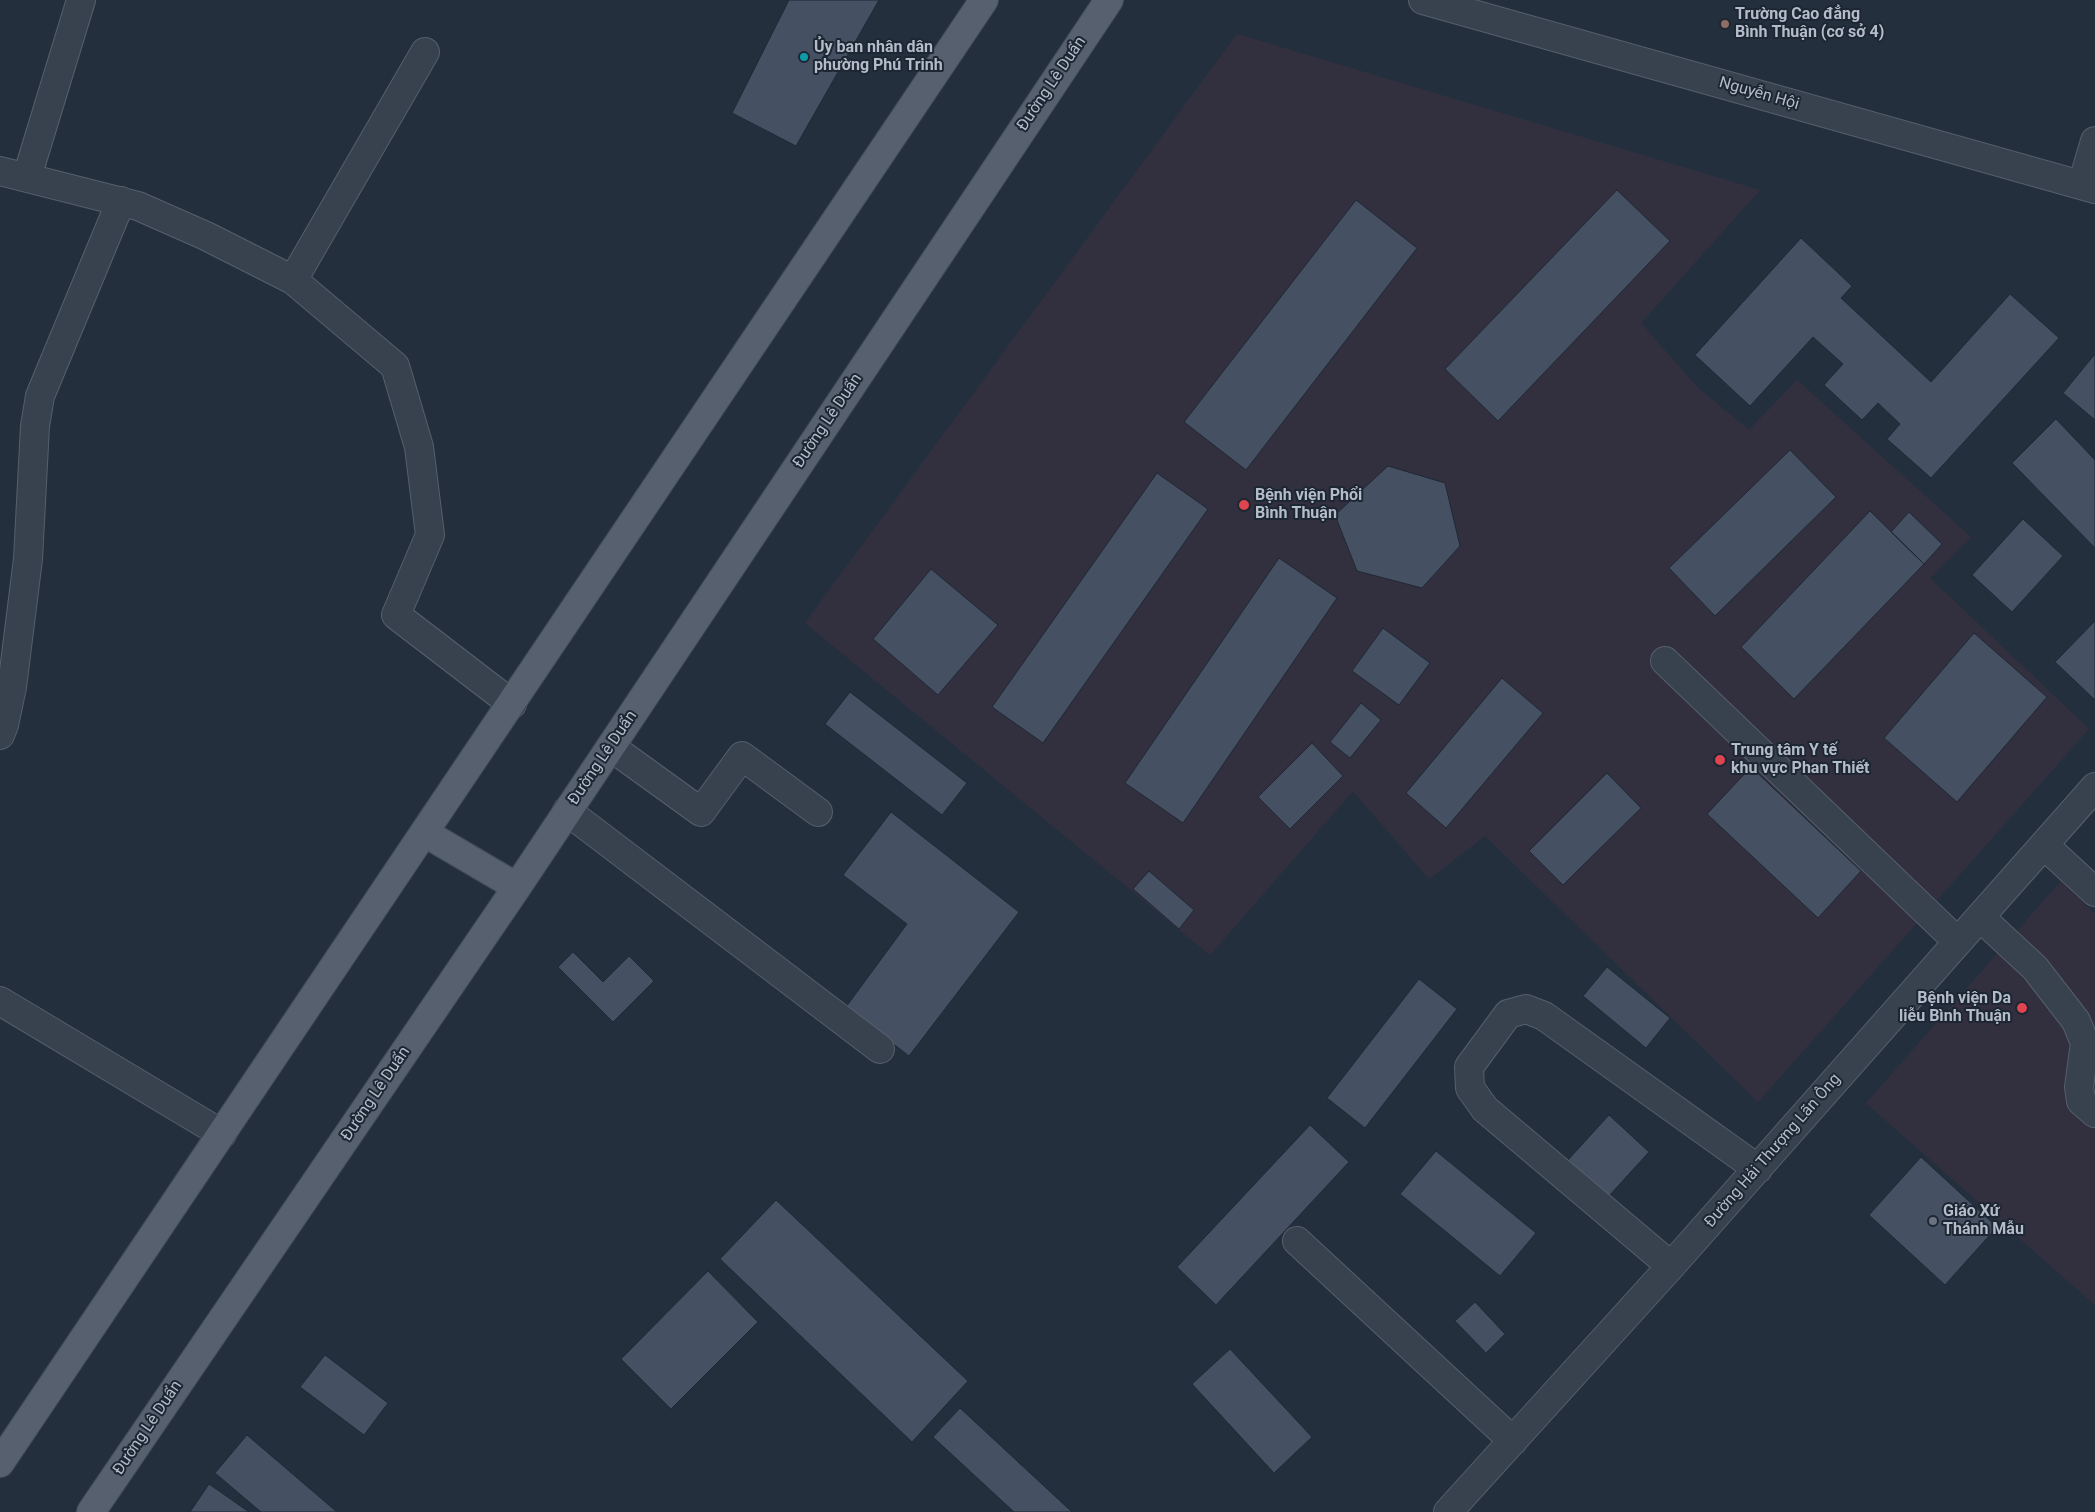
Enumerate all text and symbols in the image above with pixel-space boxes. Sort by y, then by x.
place label: Trường Cao đẳng Bình Thuận (cơ sở 4) [1735,5,1884,43]
marker: Trường Cao đẳng Bình Thuận (cơ sở 4) [1719,18,1731,30]
street label: Đường Lê Duẩn [1013,33,1091,135]
place label: Ủy ban nhân dân phường Phú Trinh [814,38,943,76]
marker: Ủy ban nhân dân phường Phú Trinh [798,51,810,63]
street label: Nguyễn Hội [1717,73,1801,115]
street label: Đường Lê Duẩn [789,370,867,472]
place label: Bệnh viện Phổi Bình Thuận [1255,486,1362,524]
marker: Bệnh viện Phổi Bình Thuận [1237,498,1251,512]
street label: Đường Lê Duẩn [564,707,642,809]
place label: Trung tâm Y tế khu vực Phan Thiết [1731,741,1870,779]
marker: Trung tâm Y tế khu vực Phan Thiết [1713,753,1727,767]
place label: Bệnh viện Da liễu Bình Thuận [1899,989,2011,1027]
marker: Bệnh viện Da liễu Bình Thuận [2015,1001,2029,1015]
street label: Đường Lê Duẩn [337,1043,415,1145]
street label: Đường Hải Thượng Lãn Ông [1701,1070,1845,1232]
place label: Giáo Xứ Thánh Mẫu [1943,1202,2024,1240]
marker: Giáo Xứ Thánh Mẫu [1927,1215,1939,1227]
street label: Đường Lê Duẩn [109,1377,187,1479]

